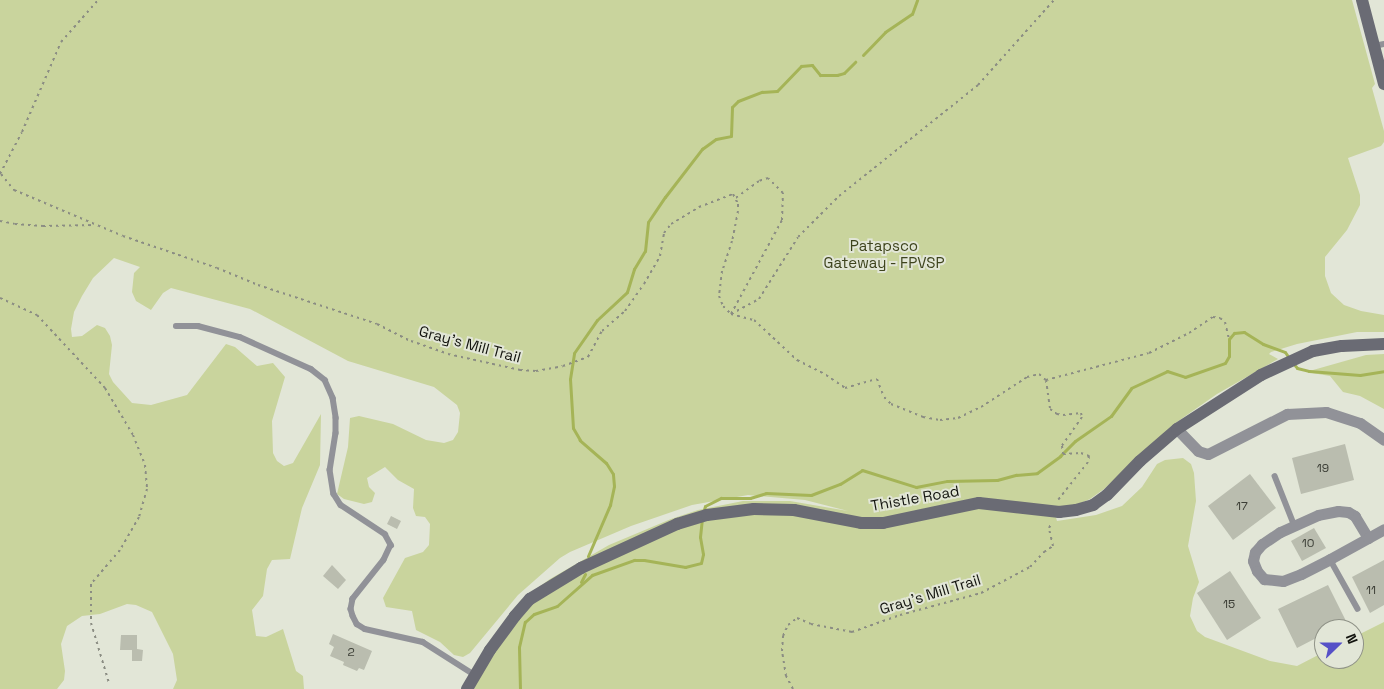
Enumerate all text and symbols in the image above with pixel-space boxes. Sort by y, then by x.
park label: Patapsco Gateway - FPVSP [823,236,945,271]
street label: Gray's Mill Trail [417,322,523,366]
house number: 19 [1317,462,1329,476]
street label: Thistle Road [869,481,961,515]
house number: 17 [1236,500,1248,514]
house number: 10 [1302,537,1314,551]
street label: Gray's Mill Trail [877,570,983,618]
house number: 11 [1366,584,1376,598]
house number: 15 [1223,598,1235,612]
north arrow [1314,619,1364,669]
text: N [1342,631,1362,646]
house number: 2 [347,646,355,660]

